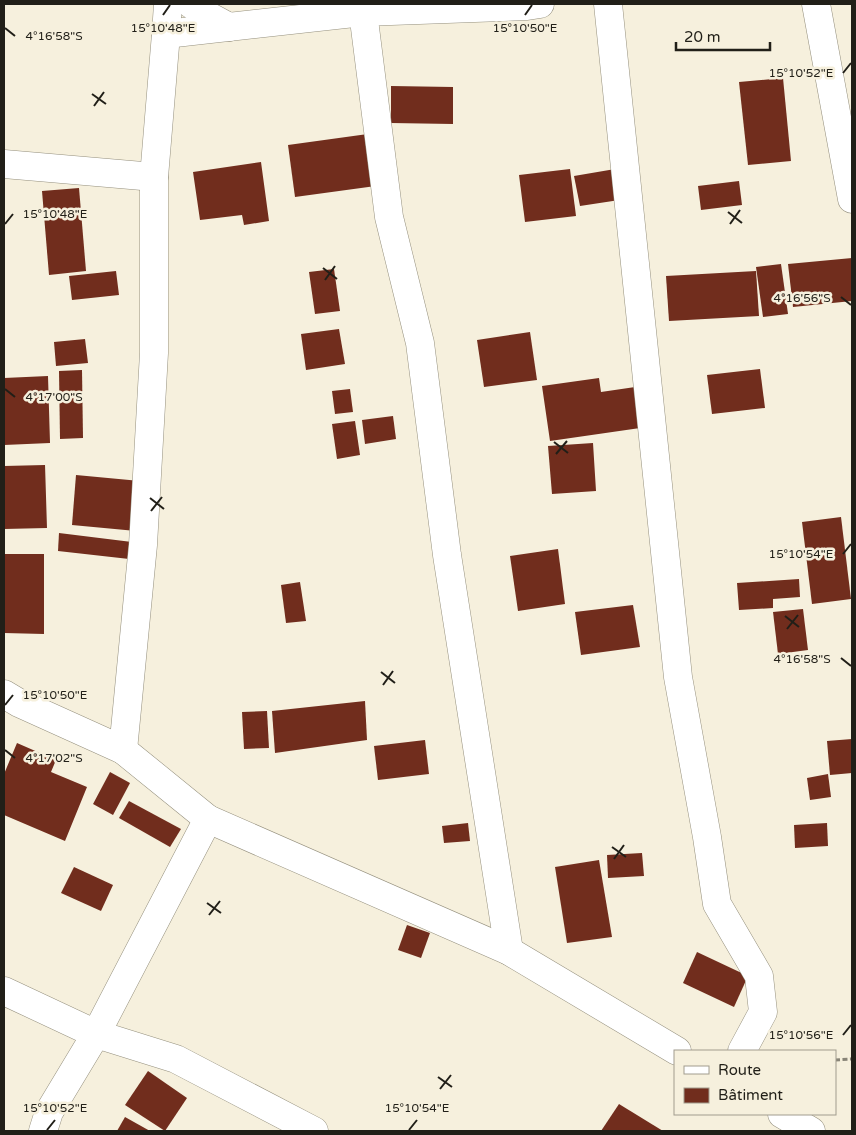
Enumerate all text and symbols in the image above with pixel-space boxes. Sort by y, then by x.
scale bar [676,20,770,52]
text: 15°10'48"E [131,21,196,35]
text: 15°10'50"E [493,21,558,35]
text: 20 m [684,28,721,46]
text: 4°16'58"S [25,29,83,43]
text: 15°10'52"E [769,66,834,80]
text: 15°10'48"E [23,207,88,221]
text: 4°16'56"S [773,291,831,305]
text: 4°17'00"S [25,390,83,404]
text: 15°10'54"E [769,547,834,561]
text: 4°16'58"S [773,652,831,666]
text: 15°10'50"E [23,688,88,702]
text: 4°17'02"S [25,751,83,765]
text: 15°10'56"E [769,1028,834,1042]
legend [674,1050,836,1115]
text: Route [718,1061,761,1079]
text: Bâtiment [718,1086,783,1104]
text: 15°10'52"E [23,1101,88,1115]
text: 15°10'54"E [385,1101,450,1115]

